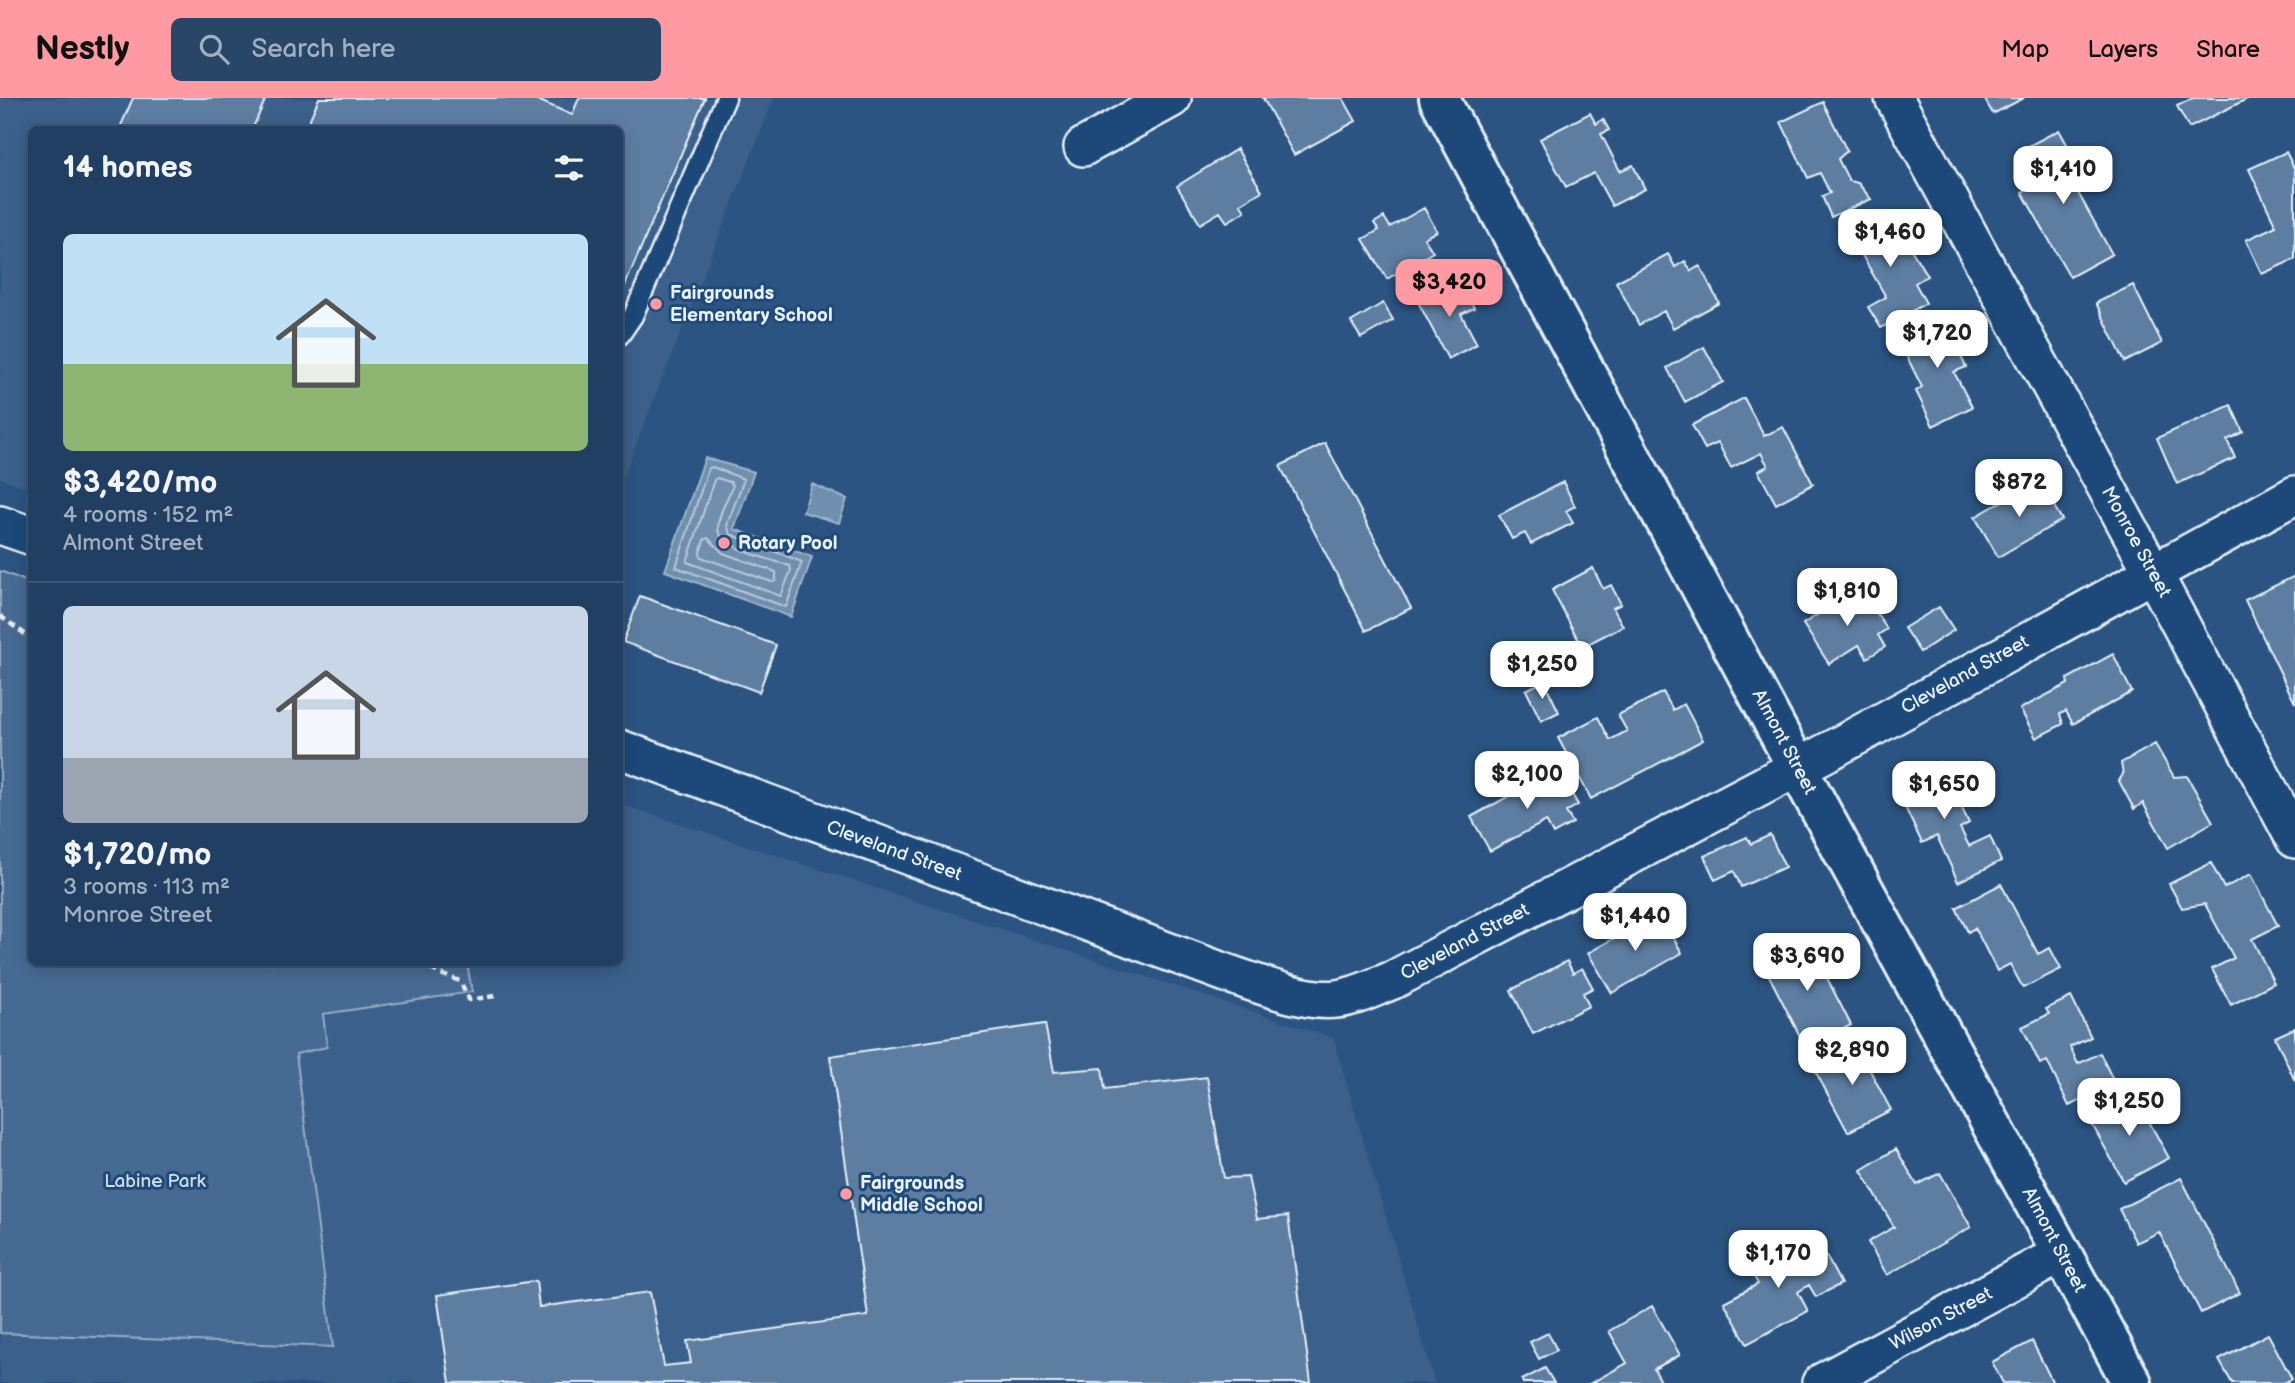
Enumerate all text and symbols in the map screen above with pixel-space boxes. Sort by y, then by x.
search box [171,18,661,81]
text: Nestly [35,29,129,69]
icon: search [195,30,233,68]
text: Search here [251,34,395,65]
text: Map [2001,35,2049,64]
text: Layers [2087,35,2158,64]
text: Share [2196,35,2260,64]
pin: $1,410 [2006,146,2120,206]
icon: filters [550,149,588,187]
text: 14 homes [63,150,192,186]
text: $1,410 [2029,155,2097,183]
pin: $1,460 [1833,209,1947,269]
text: $1,460 [1854,218,1926,246]
pin: $3,420 [1392,260,1506,319]
text: $3,420 [1412,268,1486,296]
icon: home [263,280,389,406]
place label: Fairgrounds Elementary School [670,282,833,327]
marker: Fairgrounds Elementary School [648,296,664,312]
pin: $1,720 [1880,310,1994,370]
text: $1,720 [1902,319,1972,347]
pin: $872 [1978,460,2060,519]
text: $3,420/mo [63,465,217,501]
text: $872 [1991,468,2047,496]
street label: Monroe Street [2096,482,2176,602]
text: 4 rooms · 152 m² [63,501,233,529]
text: Almont Street [63,529,203,557]
place label: Rotary Pool [738,532,838,555]
marker: Rotary Pool [716,535,732,551]
pin: $1,810 [1790,568,1904,628]
text: $1,810 [1813,577,1881,605]
street label: Cleveland Street [1897,630,2033,720]
pin: $1,250 [1485,642,1599,701]
text: $1,250 [1506,650,1578,678]
icon: home [263,652,389,778]
street label: Almont Street [1747,685,1821,799]
pin: $2,100 [1470,752,1584,811]
text: $2,100 [1491,760,1563,788]
pin: $1,650 [1887,762,2001,821]
text: $1,650 [1908,770,1980,798]
street label: Cleveland Street [823,816,965,886]
text: $1,720/mo [63,837,211,873]
text: 3 rooms · 113 m² [63,873,230,901]
pin: $1,440 [1578,894,1692,953]
street label: Cleveland Street [1397,898,1533,986]
text: Monroe Street [63,901,212,929]
text: $1,440 [1599,902,1671,930]
pin: $3,690 [1750,934,1864,993]
text: $3,690 [1769,942,1845,970]
pin: $2,890 [1795,1028,1909,1087]
text: $2,890 [1814,1036,1890,1064]
pin: $1,250 [2072,1079,2186,1138]
text: $1,250 [2093,1087,2165,1115]
park label: Labine Park [104,1170,206,1193]
place label: Fairgrounds Middle School [860,1172,983,1217]
street label: Almont Street [2017,1183,2091,1297]
marker: Fairgrounds Middle School [838,1186,854,1202]
pin: $1,170 [1721,1230,1835,1290]
text: $1,170 [1745,1239,1811,1267]
street label: Wilson Street [1886,1282,1996,1356]

